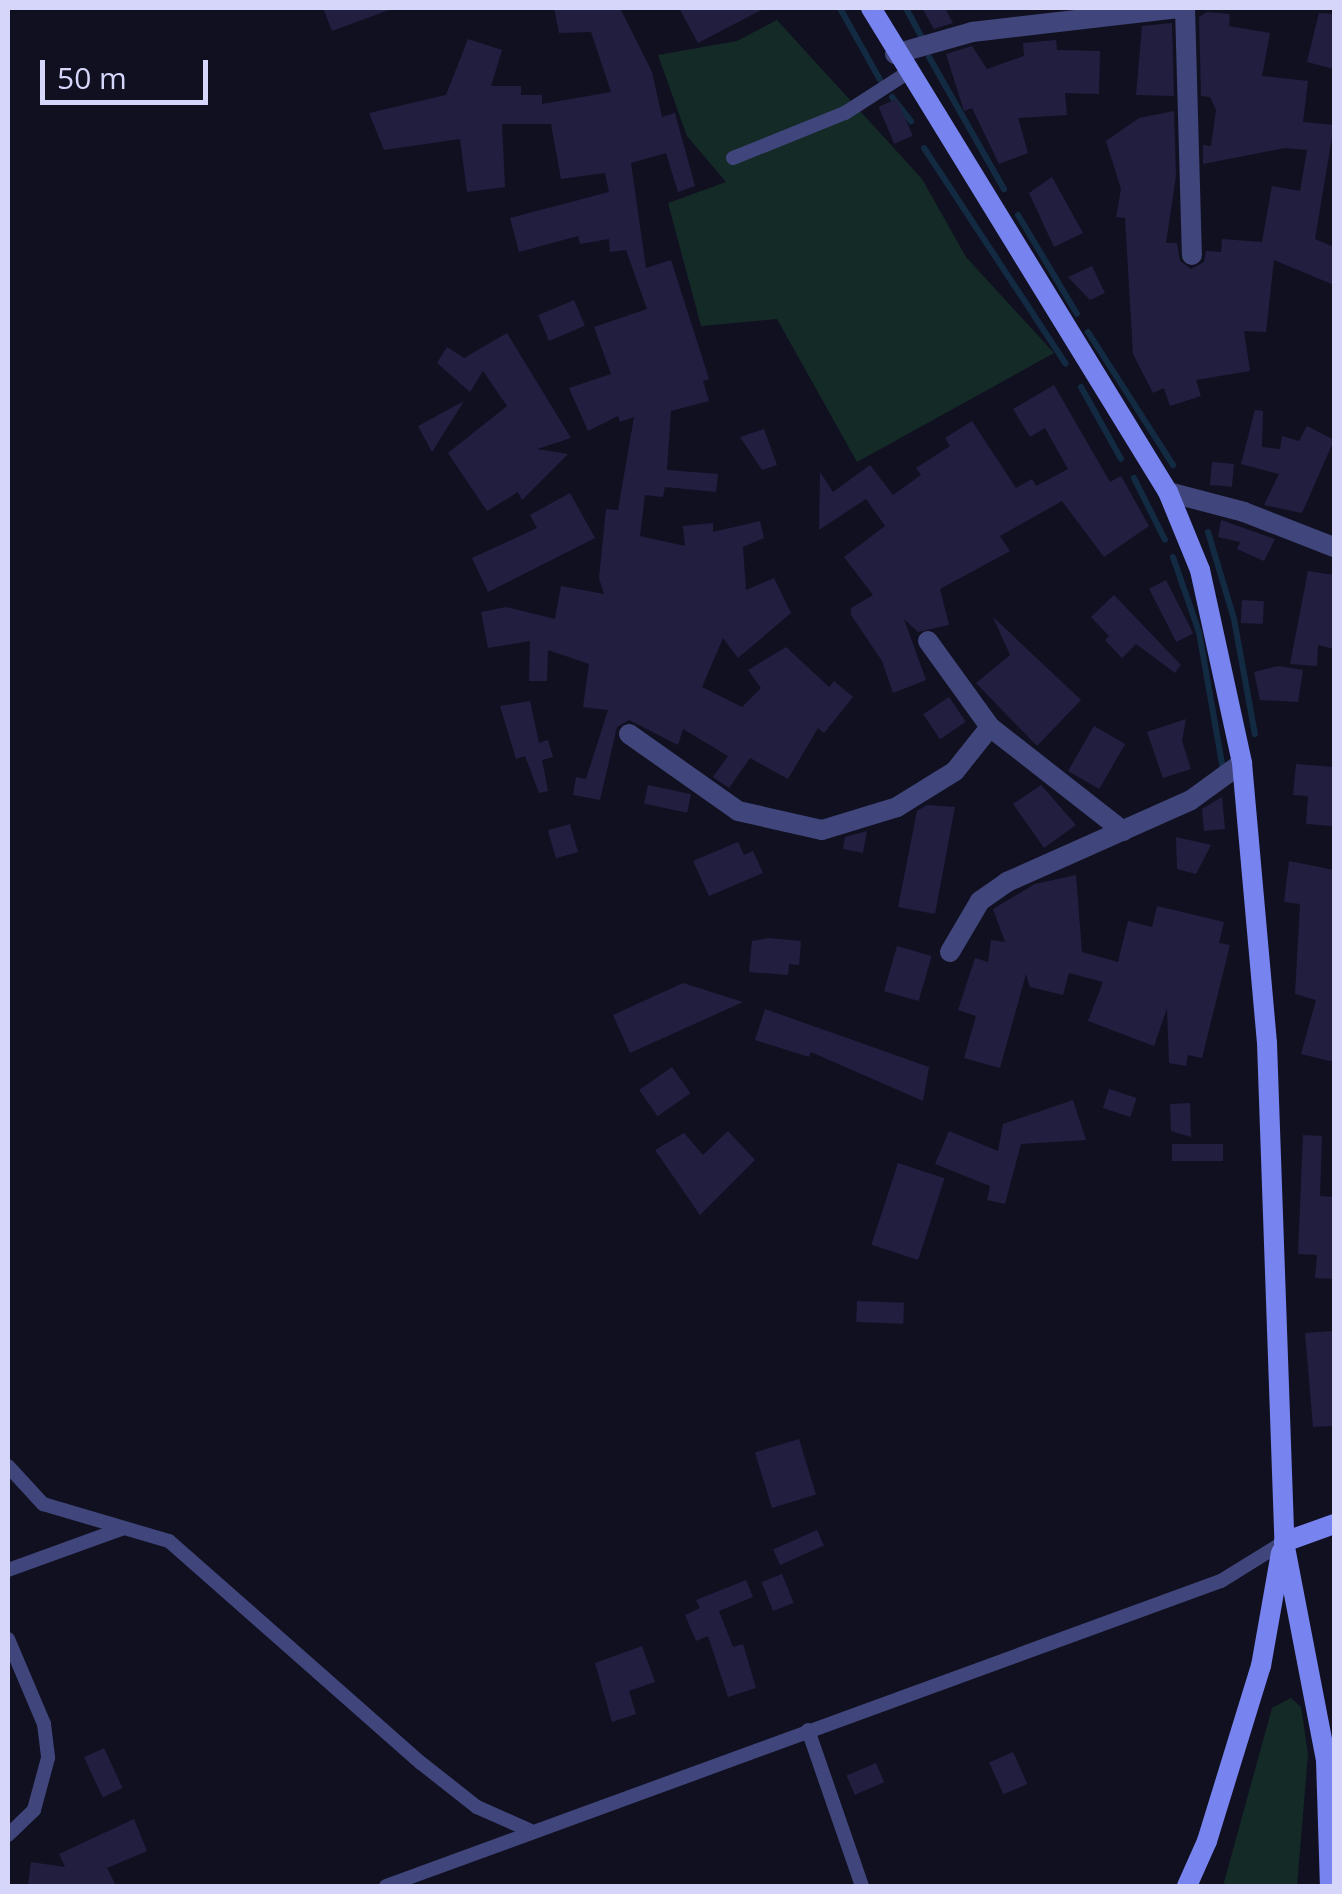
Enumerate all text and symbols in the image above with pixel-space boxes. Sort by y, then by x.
scale bar [45,40,212,102]
text: 50 m [57,57,127,98]

